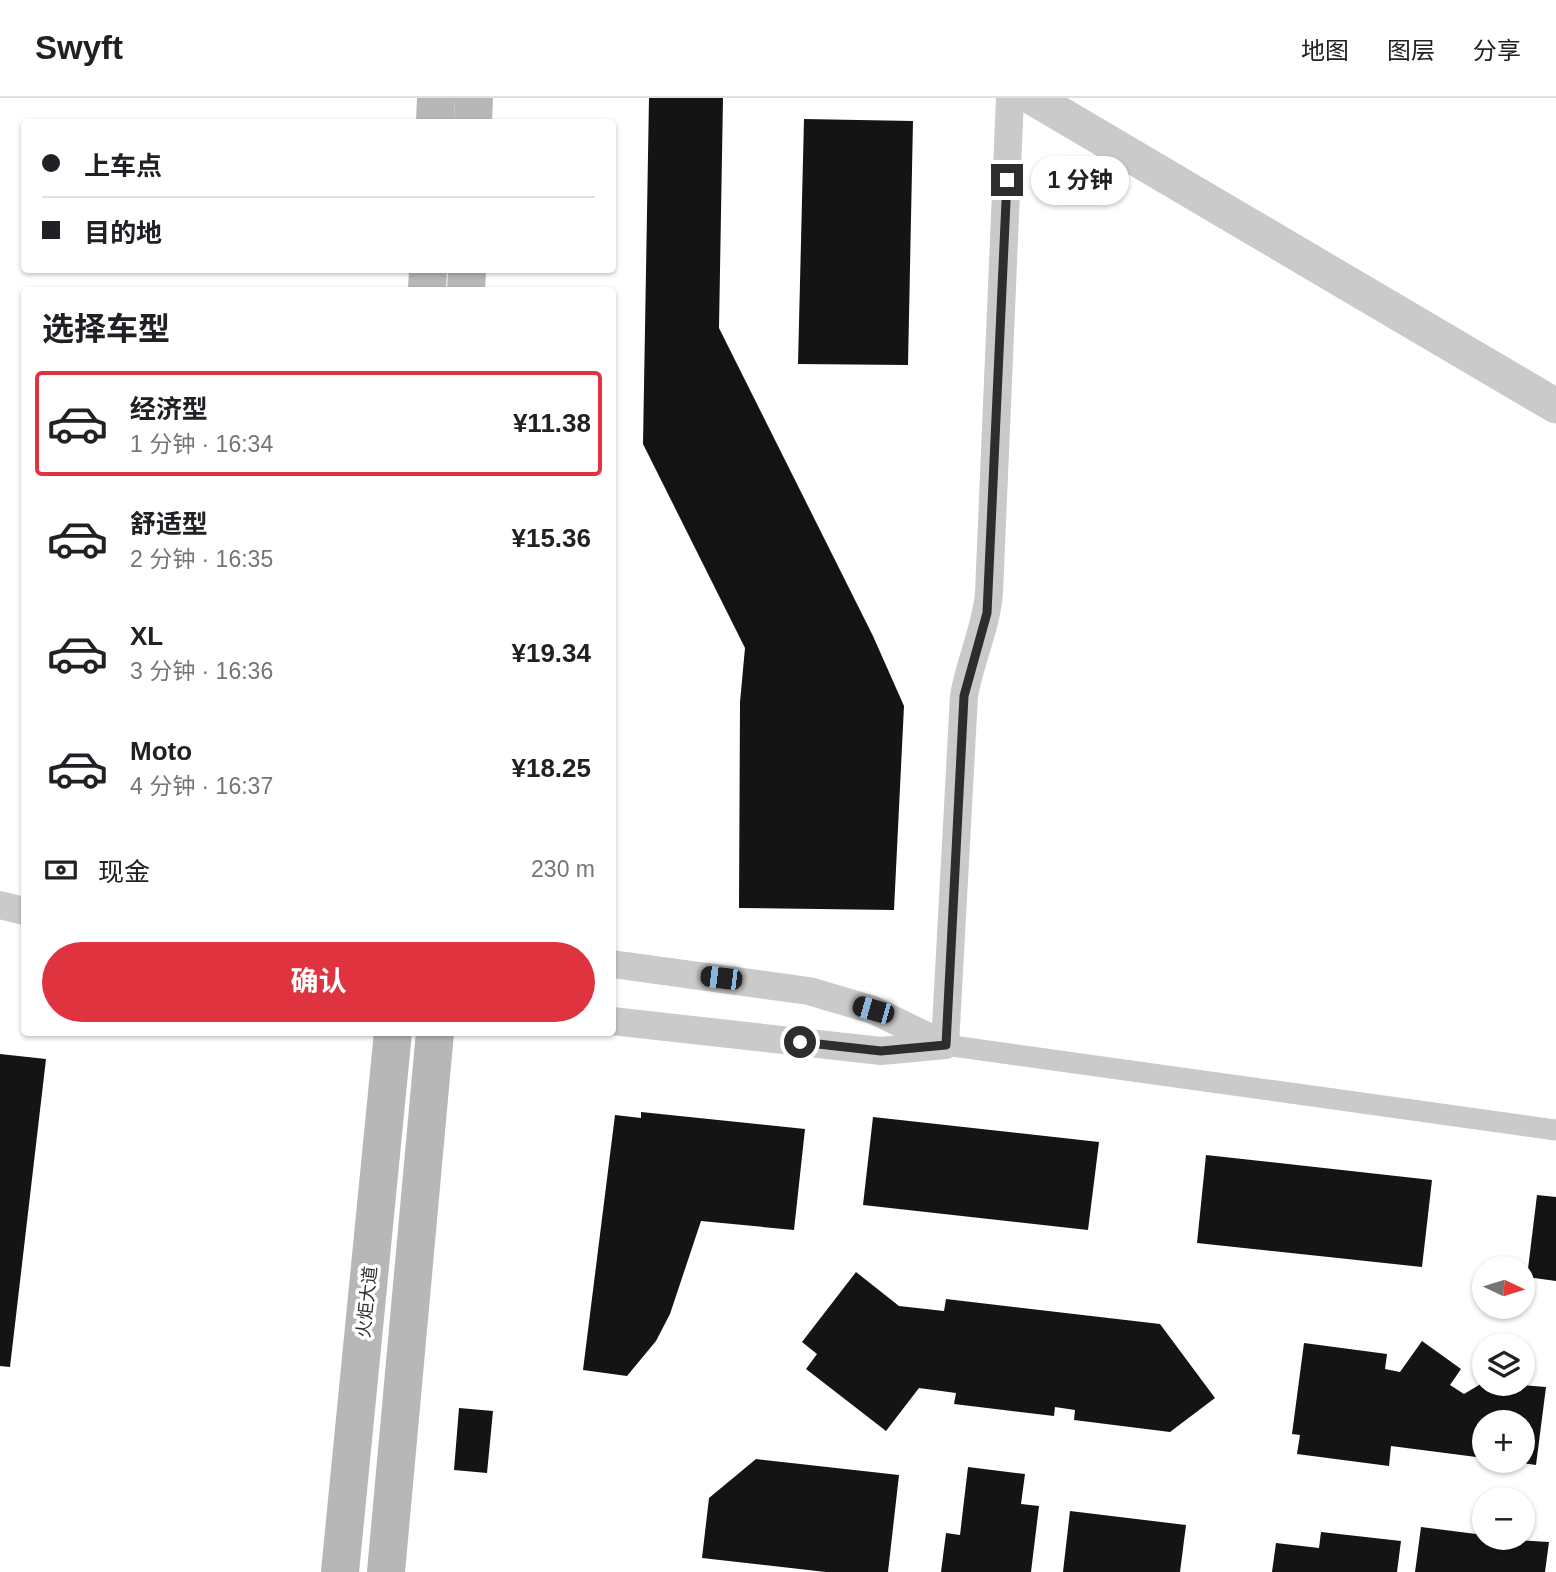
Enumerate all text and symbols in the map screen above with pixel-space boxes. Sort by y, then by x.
text: Swyft [35,29,123,66]
text: 地图 [1301,37,1349,64]
text: 图层 [1387,37,1435,64]
text: 分享 [1473,37,1521,64]
text: 上车点 [84,151,162,181]
callout: 1 分钟 [1032,155,1130,204]
route end [991,164,1023,196]
text: 1 分钟 [1047,167,1113,193]
text: 目的地 [84,218,162,248]
text: 选择车型 [42,311,170,347]
icon: car [46,392,109,455]
text: 经济型 [130,394,208,424]
text: ¥11.38 [513,408,591,438]
text: 1 分钟 · 16:34 [130,431,273,457]
icon: car [46,507,109,570]
text: 舒适型 [130,509,208,539]
text: ¥15.36 [511,523,591,553]
text: 2 分钟 · 16:35 [130,546,273,572]
text: XL [130,621,163,651]
icon: car [46,622,109,685]
text: ¥19.34 [511,638,591,668]
text: 3 分钟 · 16:36 [130,658,273,684]
text: Moto [130,736,192,766]
icon: car [46,737,109,800]
text: ¥18.25 [511,753,591,783]
text: 4 分钟 · 16:37 [130,773,273,799]
icon: cash [42,851,80,889]
text: 230 m [531,856,595,882]
text: 现金 [98,857,150,887]
button: 确认 [42,942,595,1022]
car [699,965,744,991]
car [850,994,897,1026]
route start [784,1026,816,1058]
north arrow [1472,1256,1535,1320]
map controls [1472,1256,1535,1550]
street label: 火炬大道 [353,1265,381,1339]
button: layers [1472,1333,1535,1396]
button: + [1472,1410,1535,1473]
button: − [1472,1487,1535,1550]

